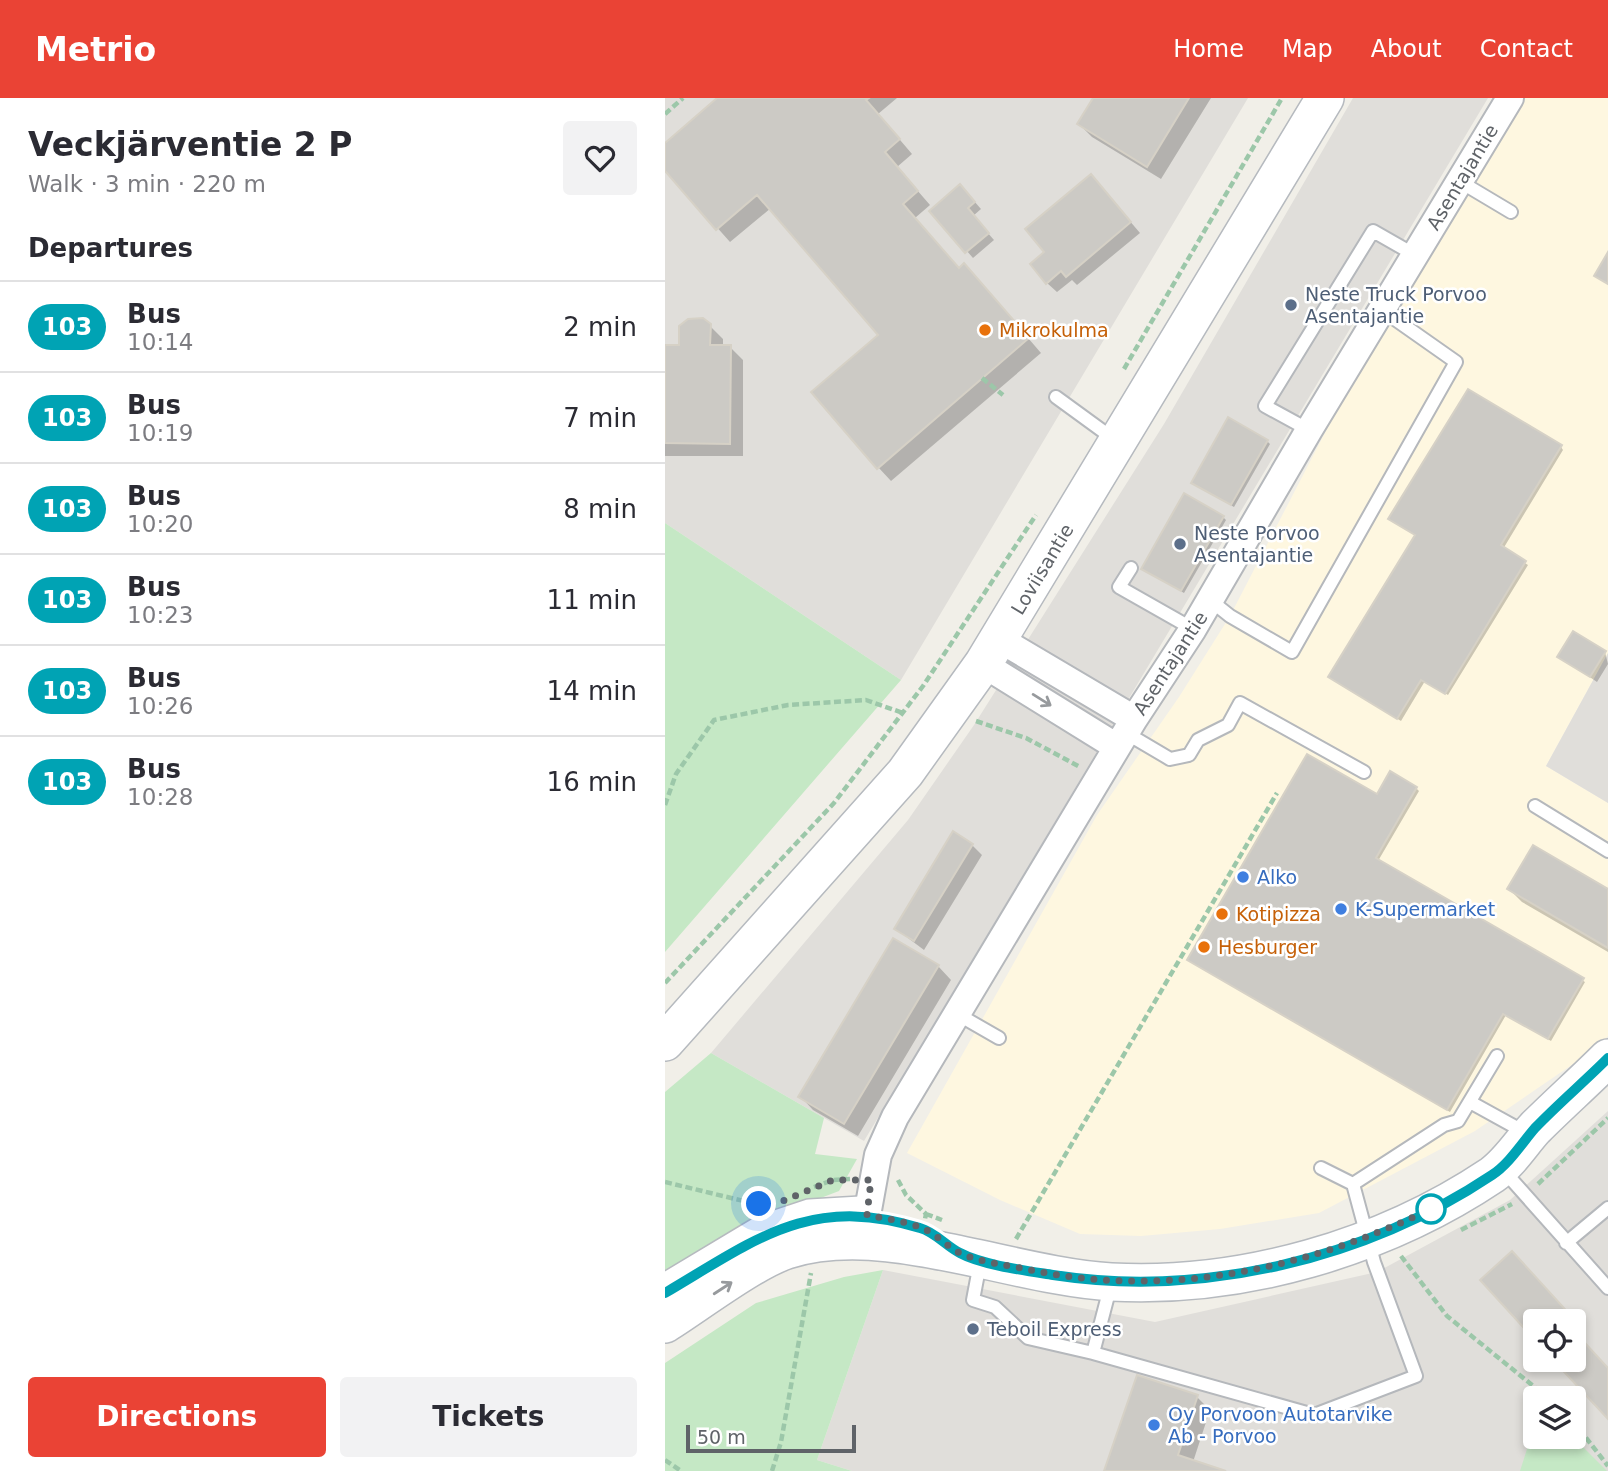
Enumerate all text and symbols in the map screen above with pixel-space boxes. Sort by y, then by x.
text: Metrio [35,30,156,69]
text: Home [1173,35,1244,63]
text: Map [1282,35,1333,63]
text: About [1371,35,1442,63]
text: Contact [1480,35,1573,63]
street label: Asentajantie [1422,120,1502,234]
button: heart [563,121,637,195]
text: Veckjärventie 2 P [28,125,352,164]
text: Walk · 3 min · 220 m [28,171,266,197]
text: Departures [28,233,193,263]
place label: Neste Truck Porvoo Asentajantie [1305,283,1487,327]
marker: Neste Truck Porvoo Asentajantie [1283,297,1299,313]
text: Bus [127,299,181,329]
text: 2 min [563,312,637,342]
text: 103 [42,313,92,341]
place label: Mikrokulma [999,319,1109,341]
marker: Mikrokulma [977,322,993,338]
text: 10:14 [127,329,193,355]
text: Bus [127,390,181,420]
text: 7 min [563,403,637,433]
text: 103 [42,404,92,432]
text: 10:19 [127,420,193,446]
text: Bus [127,481,181,511]
text: 8 min [563,494,637,524]
text: 103 [42,495,92,523]
text: 10:20 [127,511,193,537]
street label: Loviisantie [1006,520,1078,618]
place label: Neste Porvoo Asentajantie [1194,522,1320,566]
marker: Neste Porvoo Asentajantie [1172,536,1188,552]
text: Bus [127,572,181,602]
text: 11 min [547,585,637,615]
text: 103 [42,586,92,614]
text: 10:23 [127,602,193,628]
street label: Asentajantie [1128,607,1212,719]
text: Bus [127,663,181,693]
text: 14 min [547,676,637,706]
text: 103 [42,677,92,705]
text: 10:26 [127,693,193,719]
one-way arrow [1031,694,1051,708]
text: Bus [127,754,181,784]
text: 16 min [547,767,637,797]
text: 103 [42,768,92,796]
text: 10:28 [127,784,193,810]
place label: Alko [1257,866,1297,888]
marker: Alko [1235,869,1251,885]
place label: K-Supermarket [1355,898,1495,920]
marker: K-Supermarket [1333,901,1349,917]
place label: Kotipizza [1236,903,1321,925]
marker: Kotipizza [1214,906,1230,922]
place label: Hesburger [1218,936,1317,958]
marker: Hesburger [1196,939,1212,955]
your location [741,1186,776,1221]
unlabelled marker [1416,1194,1446,1224]
one-way arrow [712,1280,732,1294]
map controls [1523,1309,1586,1449]
button: locate [1523,1309,1586,1372]
place label: Teboil Express [986,1318,1122,1340]
marker: Teboil Express [965,1321,981,1337]
button: Directions [28,1377,326,1457]
button: Tickets [340,1377,637,1457]
button: layers [1523,1386,1586,1449]
place label: Oy Porvoon Autotarvike Ab - Porvoo [1168,1403,1393,1447]
marker: Oy Porvoon Autotarvike Ab - Porvoo [1146,1417,1162,1433]
scale bar [686,1422,856,1454]
text: 50 m [697,1426,746,1448]

